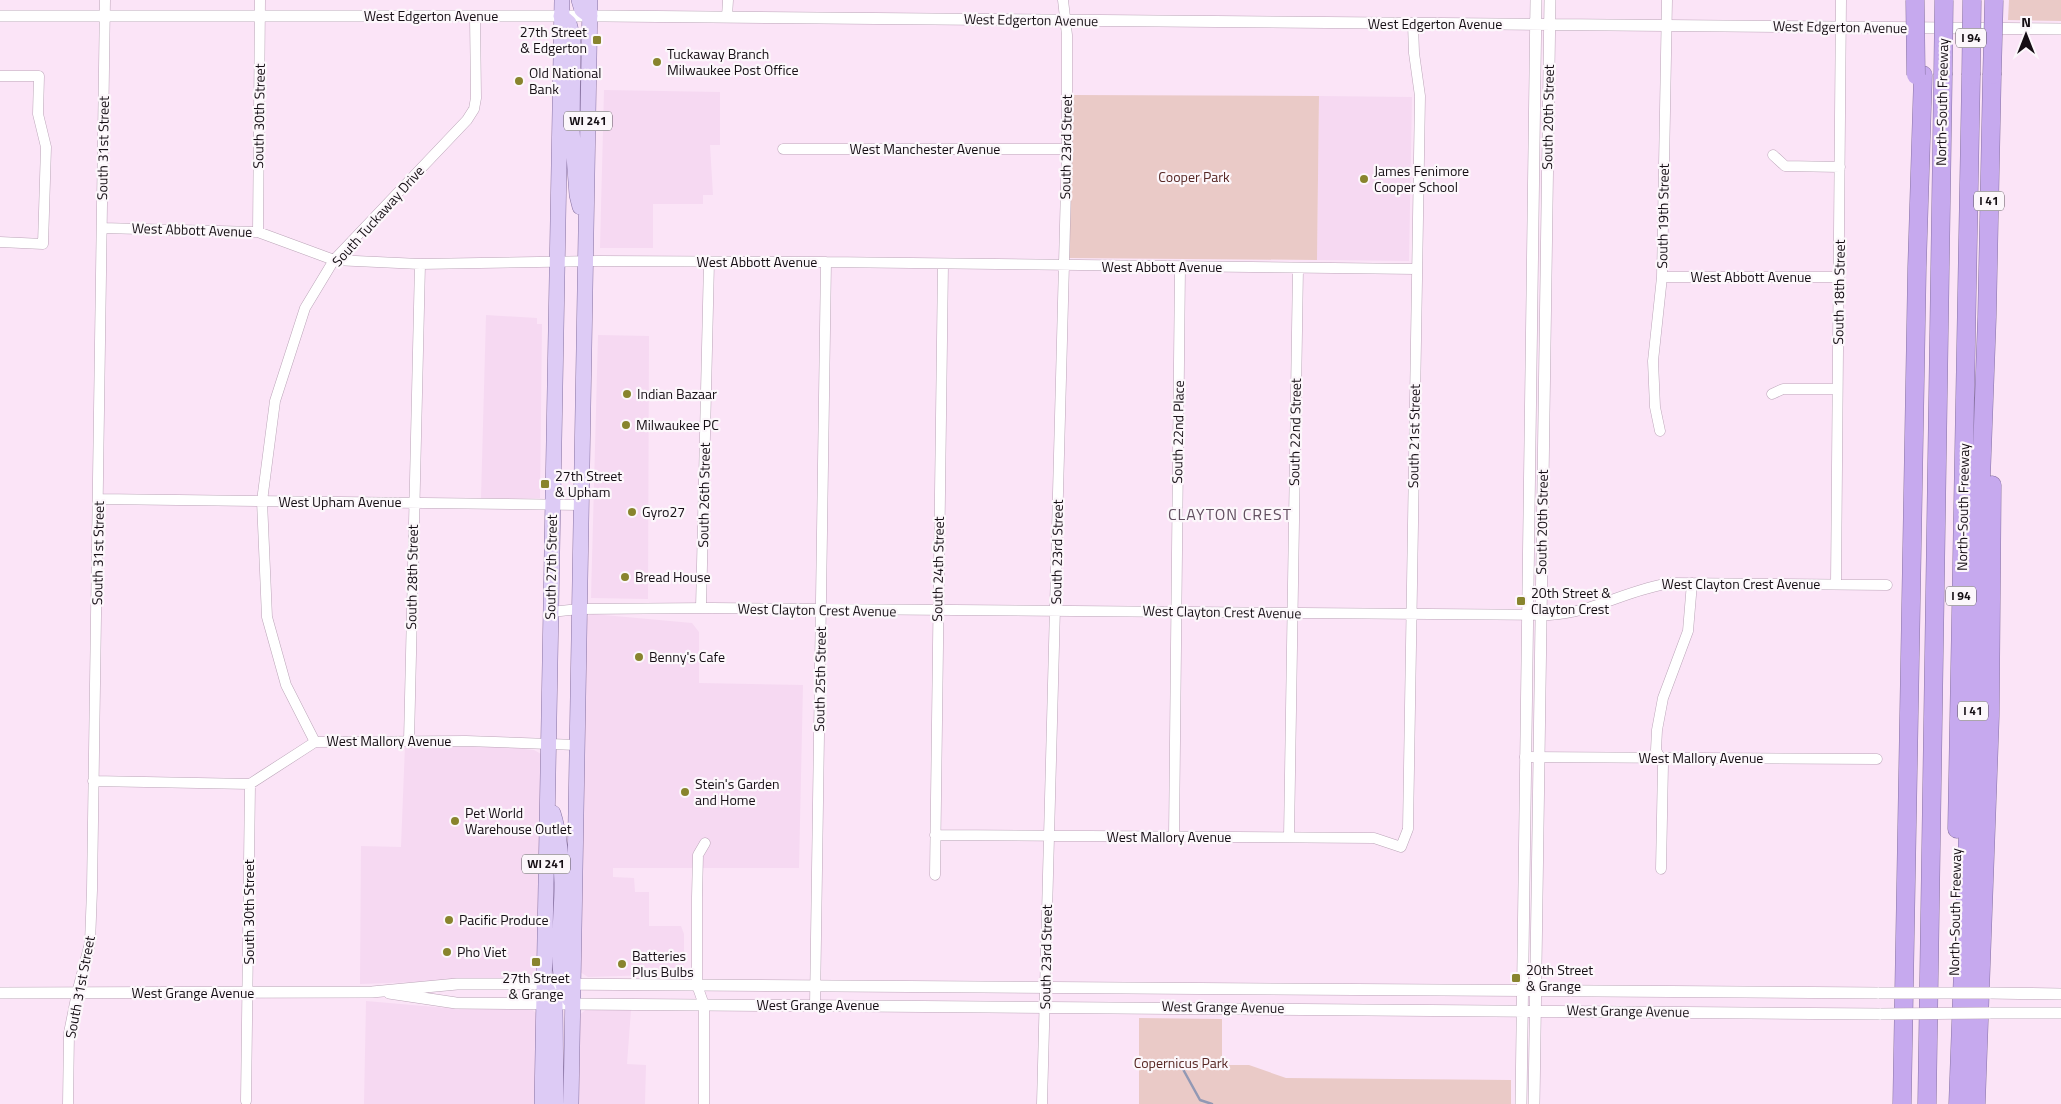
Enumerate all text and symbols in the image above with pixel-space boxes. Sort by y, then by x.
street label: West Edgerton Avenue [364,5,498,26]
street label: West Edgerton Avenue [964,8,1098,31]
north arrow [2001,10,2051,60]
text: N [2021,11,2031,32]
street label: West Edgerton Avenue [1368,13,1502,34]
street label: West Edgerton Avenue [1773,15,1907,38]
place label: 27th Street & Edgerton [520,21,587,58]
road number: I 94 [1956,28,1986,48]
marker: 27th Street & Edgerton [591,34,603,46]
street label: North-South Freeway [1930,38,1953,166]
place label: Tuckaway Branch Milwaukee Post Office [667,43,799,80]
marker: Tuckaway Branch Milwaukee Post Office [651,56,663,68]
place label: Old National Bank [529,62,602,99]
street label: South 30th Street [247,63,270,169]
street label: South 20th Street [1536,64,1559,170]
marker: Old National Bank [513,75,525,87]
street label: South 23rd Street [1054,94,1077,200]
street label: South 31st Street [91,96,114,200]
road number: WI 241 [564,112,612,130]
street label: West Manchester Avenue [850,138,1000,159]
place label: James Fenimore Cooper School [1374,160,1469,197]
street label: South Tuckaway Drive [327,161,429,271]
street label: South 19th Street [1651,163,1674,269]
park label: Cooper Park [1158,166,1230,187]
marker: James Fenimore Cooper School [1358,173,1370,185]
road number: I 41 [1974,192,2004,210]
street label: West Abbott Avenue [131,217,253,242]
street label: South 18th Street [1827,239,1850,345]
street label: West Abbott Avenue [697,251,817,272]
street label: West Abbott Avenue [1102,256,1222,277]
street label: West Abbott Avenue [1691,266,1811,287]
street label: South 22nd Street [1283,378,1306,486]
street label: South 22nd Place [1166,380,1189,484]
place label: Indian Bazaar [637,383,717,404]
street label: South 21st Street [1402,384,1425,488]
marker: Indian Bazaar [621,388,633,400]
place label: Milwaukee PC [636,414,719,435]
marker: Milwaukee PC [620,419,632,431]
street label: South 26th Street [692,442,715,548]
street label: North-South Freeway [1951,443,1974,571]
place label: 27th Street & Upham [555,465,622,502]
street label: South 20th Street [1530,469,1553,575]
marker: 27th Street & Upham [539,478,551,490]
street label: West Upham Avenue [278,491,402,512]
street label: South 23rd Street [1045,499,1068,605]
street label: South 31st Street [86,501,109,605]
place label: Gyro27 [642,501,685,522]
district label: CLAYTON CREST [1168,502,1292,526]
marker: Gyro27 [626,506,638,518]
street label: South 27th Street [539,514,562,620]
street label: South 24th Street [926,516,949,622]
street label: South 28th Street [400,524,423,630]
place label: Bread House [635,566,711,587]
marker: Bread House [619,571,631,583]
street label: West Clayton Crest Avenue [1662,573,1820,594]
place label: 20th Street & Clayton Crest [1531,582,1611,619]
road number: I 94 [1946,586,1976,606]
marker: 20th Street & Clayton Crest [1515,595,1527,607]
street label: West Clayton Crest Avenue [737,598,897,621]
street label: West Clayton Crest Avenue [1142,600,1302,623]
street label: South 25th Street [808,626,831,732]
place label: Benny's Cafe [649,646,725,667]
marker: Benny's Cafe [633,651,645,663]
road number: I 41 [1958,701,1988,720]
street label: West Mallory Avenue [327,730,451,751]
street label: West Mallory Avenue [1639,747,1763,768]
place label: Stein's Garden and Home [695,773,780,810]
marker: Stein's Garden and Home [679,786,691,798]
place label: Pet World Warehouse Outlet [465,802,572,839]
marker: Pet World Warehouse Outlet [449,815,461,827]
street label: West Mallory Avenue [1107,826,1231,847]
street label: North-South Freeway [1943,848,1966,976]
road number: WI 241 [522,854,570,874]
street label: South 30th Street [238,859,259,965]
street label: South 23rd Street [1034,904,1057,1010]
place label: Pacific Produce [459,909,549,930]
marker: Pacific Produce [443,914,455,926]
street label: South 31st Street [59,934,100,1040]
place label: Pho Viet [457,941,507,962]
place label: Batteries Plus Bulbs [632,945,694,982]
marker: Pho Viet [441,946,453,958]
marker: 27th Street & Grange [530,956,542,968]
marker: Batteries Plus Bulbs [616,958,628,970]
place label: 20th Street & Grange [1526,959,1593,996]
place label: 27th Street & Grange [502,967,570,1004]
marker: 20th Street & Grange [1510,972,1522,984]
street label: West Grange Avenue [132,982,254,1003]
street label: West Grange Avenue [757,994,879,1015]
street label: West Grange Avenue [1161,995,1285,1018]
street label: West Grange Avenue [1566,999,1690,1022]
park label: Copernicus Park [1134,1052,1229,1073]

